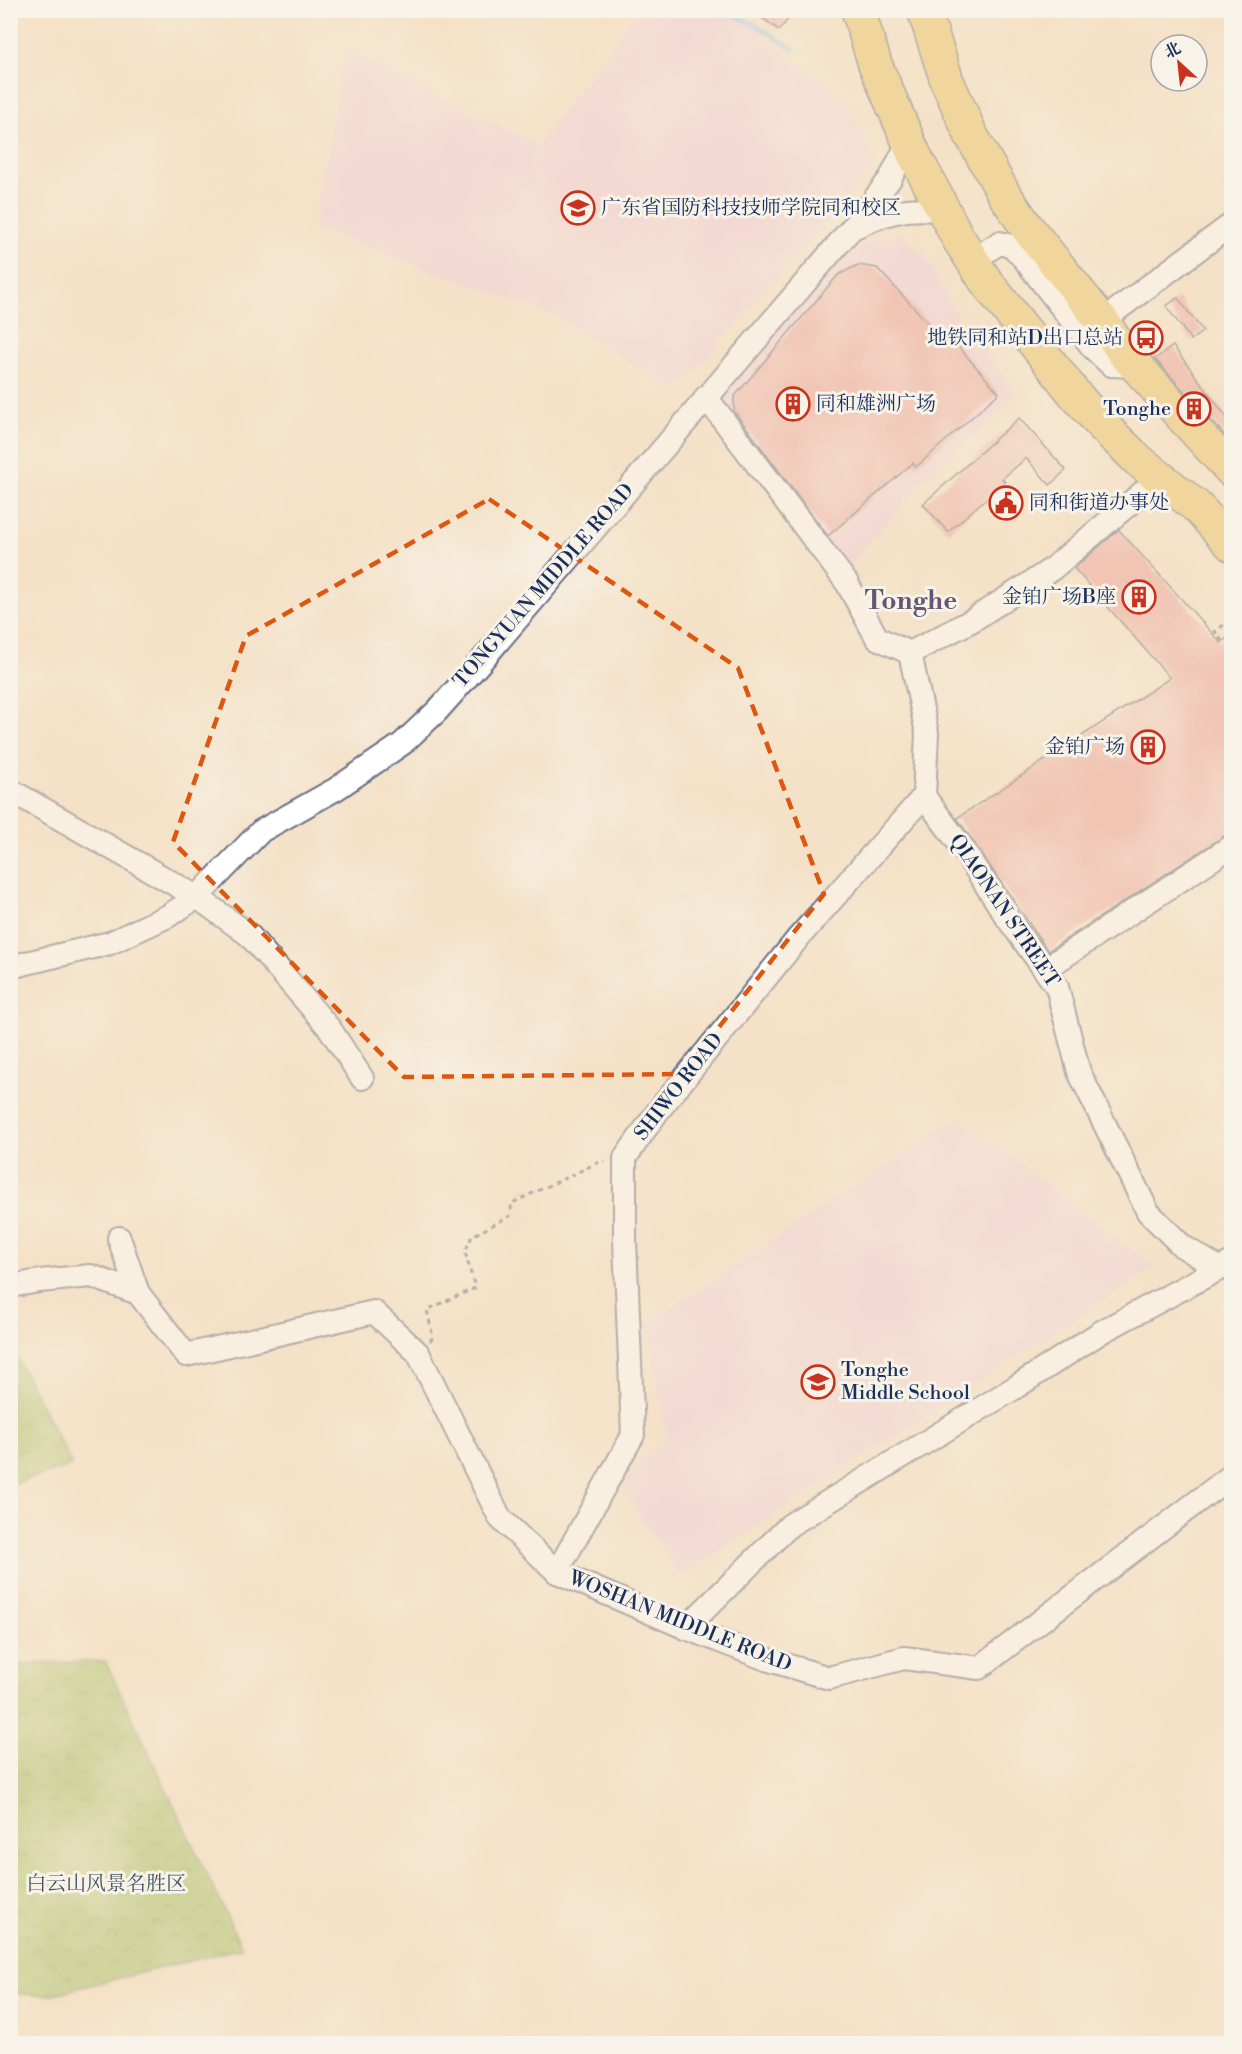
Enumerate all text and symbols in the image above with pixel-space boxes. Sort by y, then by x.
north arrow [1149,33,1209,93]
text: 北 [1161,38,1184,63]
school or university icon: 广东省国防科技技师学院同和校区 [560,190,596,226]
place label: 广东省国防科技技师学院同和校区 [601,196,901,221]
bus stop icon: 地铁同和站D出口总站 [1128,320,1164,356]
place label: 地铁同和站D出口总站 [927,326,1123,351]
building icon: 同和雄洲广场 [775,386,811,422]
building icon: Tonghe [1176,391,1212,427]
place label: 同和雄洲广场 [816,392,936,417]
place label: Tonghe [1103,397,1171,422]
street label: TONGYUAN MIDDLE ROAD [448,479,640,693]
public building icon: 同和街道办事处 [988,485,1024,521]
place label: 同和街道办事处 [1029,491,1169,516]
building icon: 金铂广场B座 [1121,579,1157,615]
district label: Tonghe [865,585,957,617]
place label: 金铂广场B座 [1002,585,1116,610]
building icon: 金铂广场 [1130,729,1166,765]
place label: 金铂广场 [1045,735,1125,760]
street label: QIAONAN STREET [943,830,1065,992]
street label: SHIWO ROAD [629,1028,729,1146]
place label: Tonghe Middle School [841,1358,970,1406]
school or university icon: Tonghe Middle School [800,1364,836,1400]
street label: WOSHAN MIDDLE ROAD [564,1565,795,1678]
park label: 白云山风景名胜区 [26,1872,186,1897]

